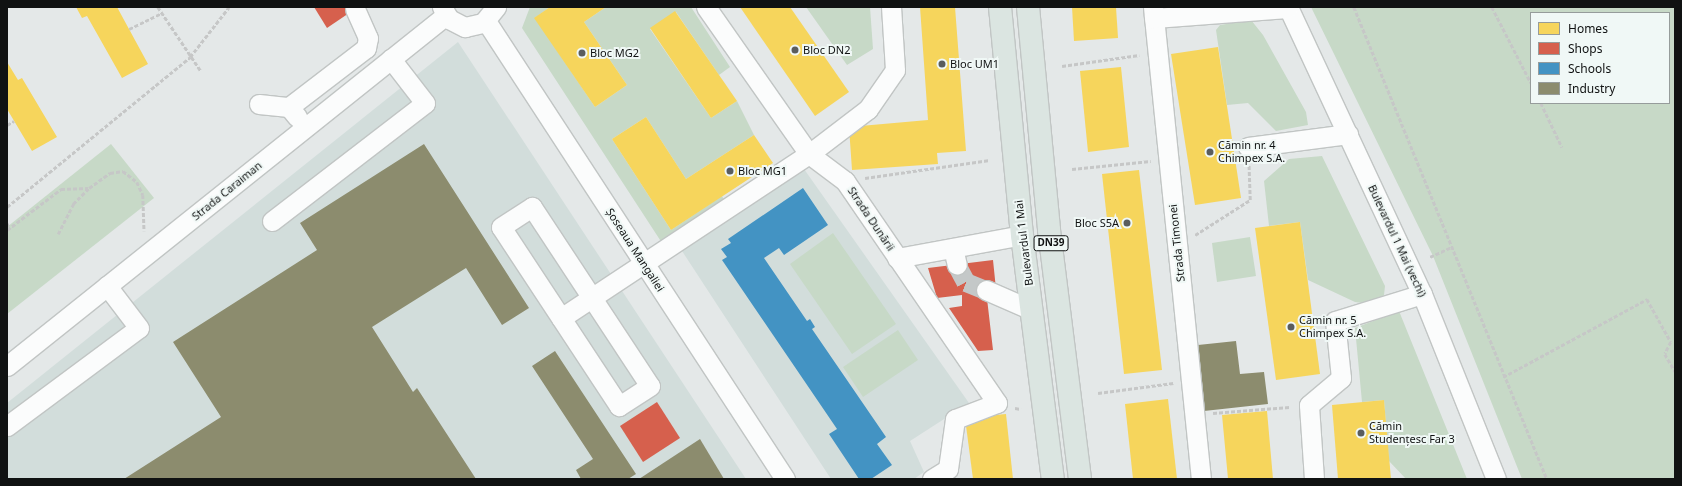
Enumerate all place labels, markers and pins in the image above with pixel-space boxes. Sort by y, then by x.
place label: Bloc DN2 [803,43,850,57]
marker: Bloc DN2 [790,45,800,55]
place label: Bloc MG2 [590,46,639,60]
marker: Bloc MG2 [577,48,587,58]
place label: Bloc UM1 [950,57,999,71]
marker: Bloc UM1 [937,59,947,69]
place label: Cămin nr. 4 Chimpex S.A. [1218,139,1285,165]
marker: Cămin nr. 4 Chimpex S.A. [1205,147,1215,157]
place label: Bloc MG1 [738,164,787,178]
marker: Bloc MG1 [725,166,735,176]
place label: Bloc S5A [1075,216,1119,230]
marker: Bloc S5A [1122,218,1132,228]
place label: Cămin nr. 5 Chimpex S.A. [1299,314,1366,340]
marker: Cămin nr. 5 Chimpex S.A. [1286,322,1296,332]
place label: Cămin Studențesc Far 3 [1369,420,1455,446]
marker: Cămin Studențesc Far 3 [1356,428,1366,438]

